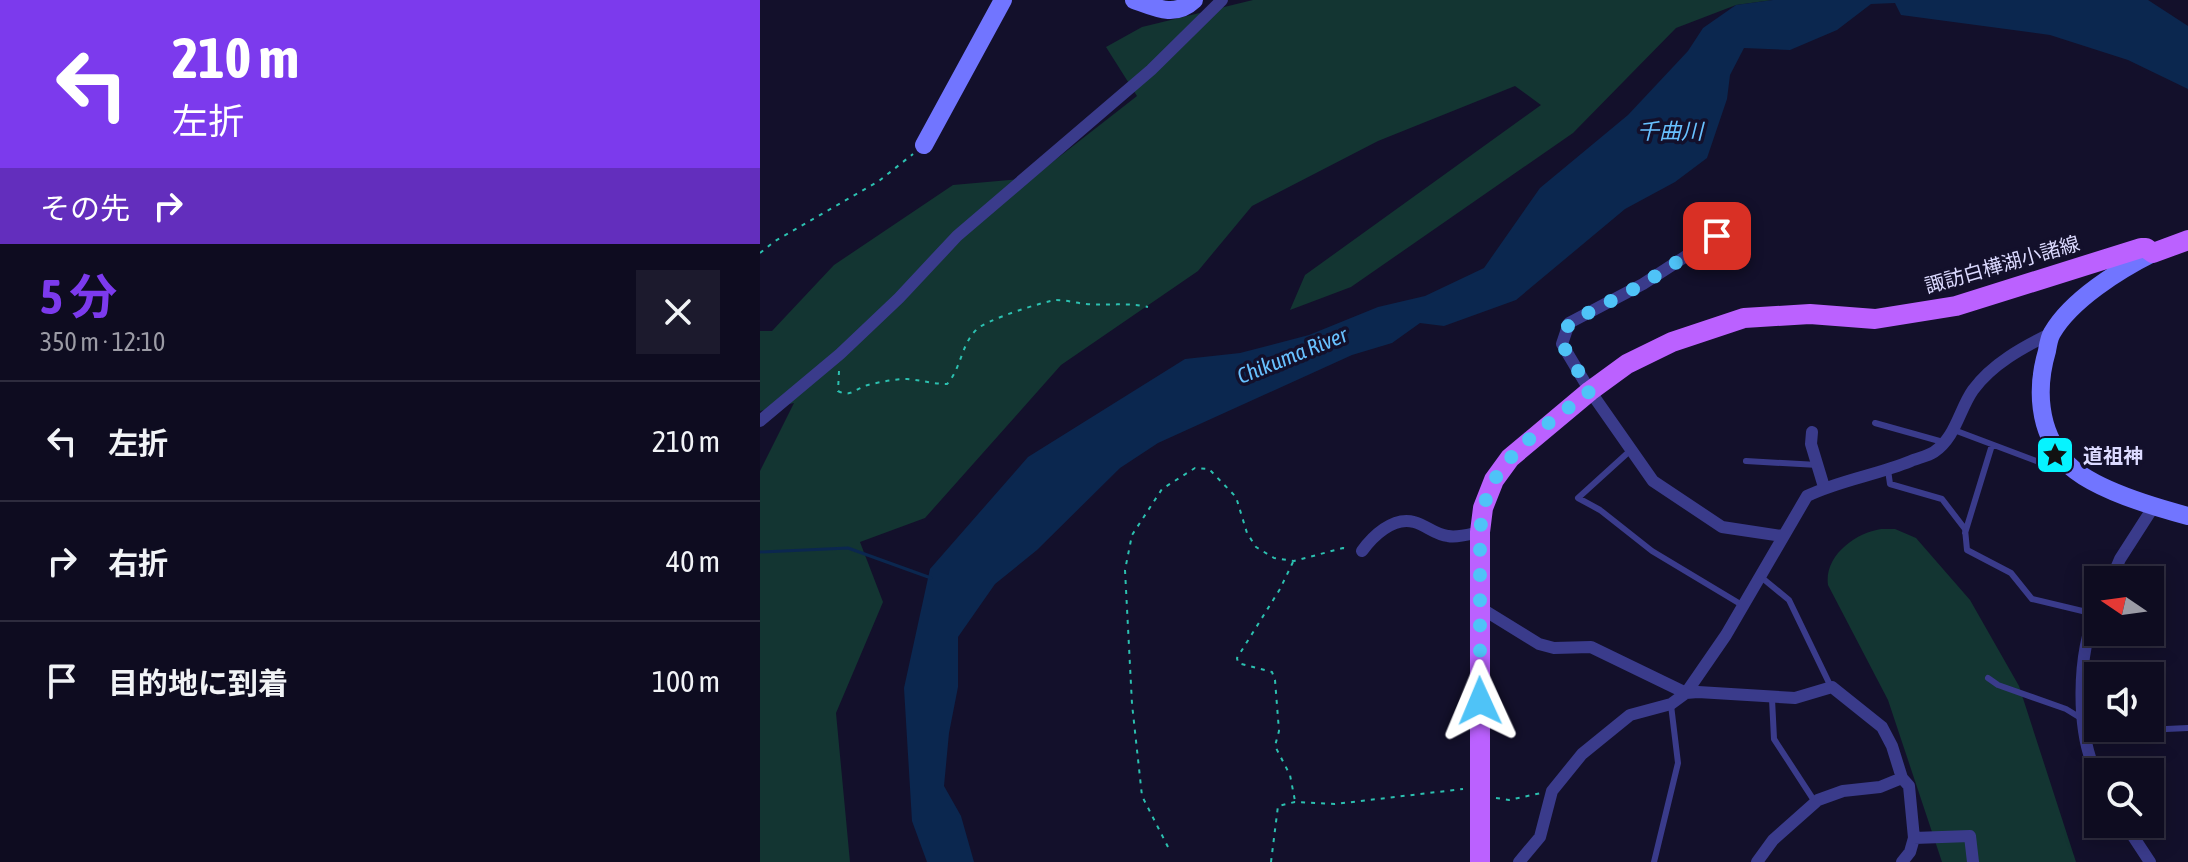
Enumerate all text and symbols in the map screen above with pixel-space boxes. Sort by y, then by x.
text: 210 m [172,26,299,90]
icon: left [40,32,144,136]
text: 左折 [172,100,244,142]
water label: 千曲川 [1637,118,1705,144]
icon: right [146,184,190,228]
text: その先 [40,191,130,225]
pin [1683,202,1751,270]
icon: arrive [1695,214,1739,258]
street label: 諏訪白樺湖小諸線 [1922,231,2082,297]
text: 5 分 [40,269,117,324]
button: close [636,270,720,354]
water label: Chikuma River [1233,321,1352,389]
text: 350 m · 12:10 [40,327,165,357]
icon: left [40,419,84,463]
text: 210 m [652,424,720,458]
text: 左折 [108,426,168,460]
place icon: 道祖神 [2034,434,2076,476]
place label: 道祖神 [2083,444,2143,467]
icon: right [40,539,84,583]
text: 40 m [666,544,720,578]
text: 右折 [108,546,168,580]
north arrow [2084,566,2164,646]
map controls [2084,566,2164,838]
icon: arrive [40,659,84,703]
position arrow [1438,659,1522,743]
button: sound [2084,662,2164,742]
text: 100 m [652,664,720,698]
text: 目的地に到着 [108,666,288,700]
button: search [2084,758,2164,838]

